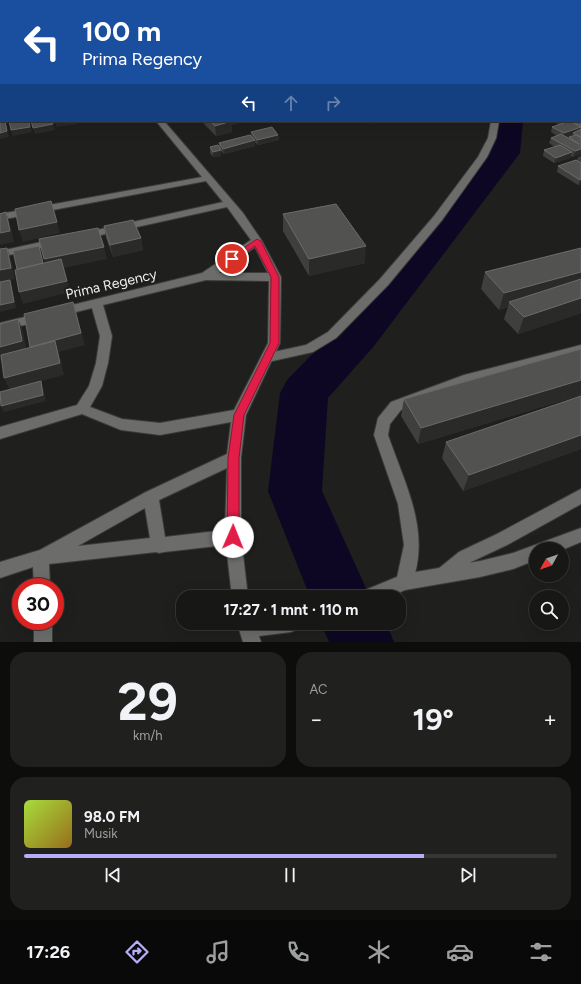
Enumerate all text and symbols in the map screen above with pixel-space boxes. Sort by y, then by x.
text: 100 m [82,14,161,48]
icon: left [16,16,68,68]
text: Prima Regency [82,48,202,70]
icon: left [238,92,260,114]
icon: ahead [280,92,302,114]
icon: right [322,92,344,114]
pin [215,242,249,276]
icon: arrive [221,248,243,270]
street label: Prima Regency [64,266,159,303]
position arrow [212,516,254,558]
north arrow [529,542,569,582]
map controls [529,542,569,630]
speed limit sign: 30 [12,578,64,630]
button: search [529,590,569,630]
text: 17:27 · 1 mnt · 110 m [224,601,358,619]
text: 29 [118,671,178,733]
text: AC [310,682,327,697]
text: 19° [413,701,454,738]
text: − [310,706,323,733]
text: + [543,706,557,733]
text: km/h [133,728,163,743]
text: 98.0 FM [84,808,140,826]
text: Musik [84,826,118,841]
icon: previous [102,864,124,886]
icon: pause [279,864,301,886]
icon: next [457,864,479,886]
icon: directions [123,938,151,966]
icon: music [204,938,232,966]
icon: phone [284,938,312,966]
icon: climate [365,938,393,966]
icon: car [446,938,474,966]
icon: filters [527,938,555,966]
text: 17:26 [26,941,70,963]

